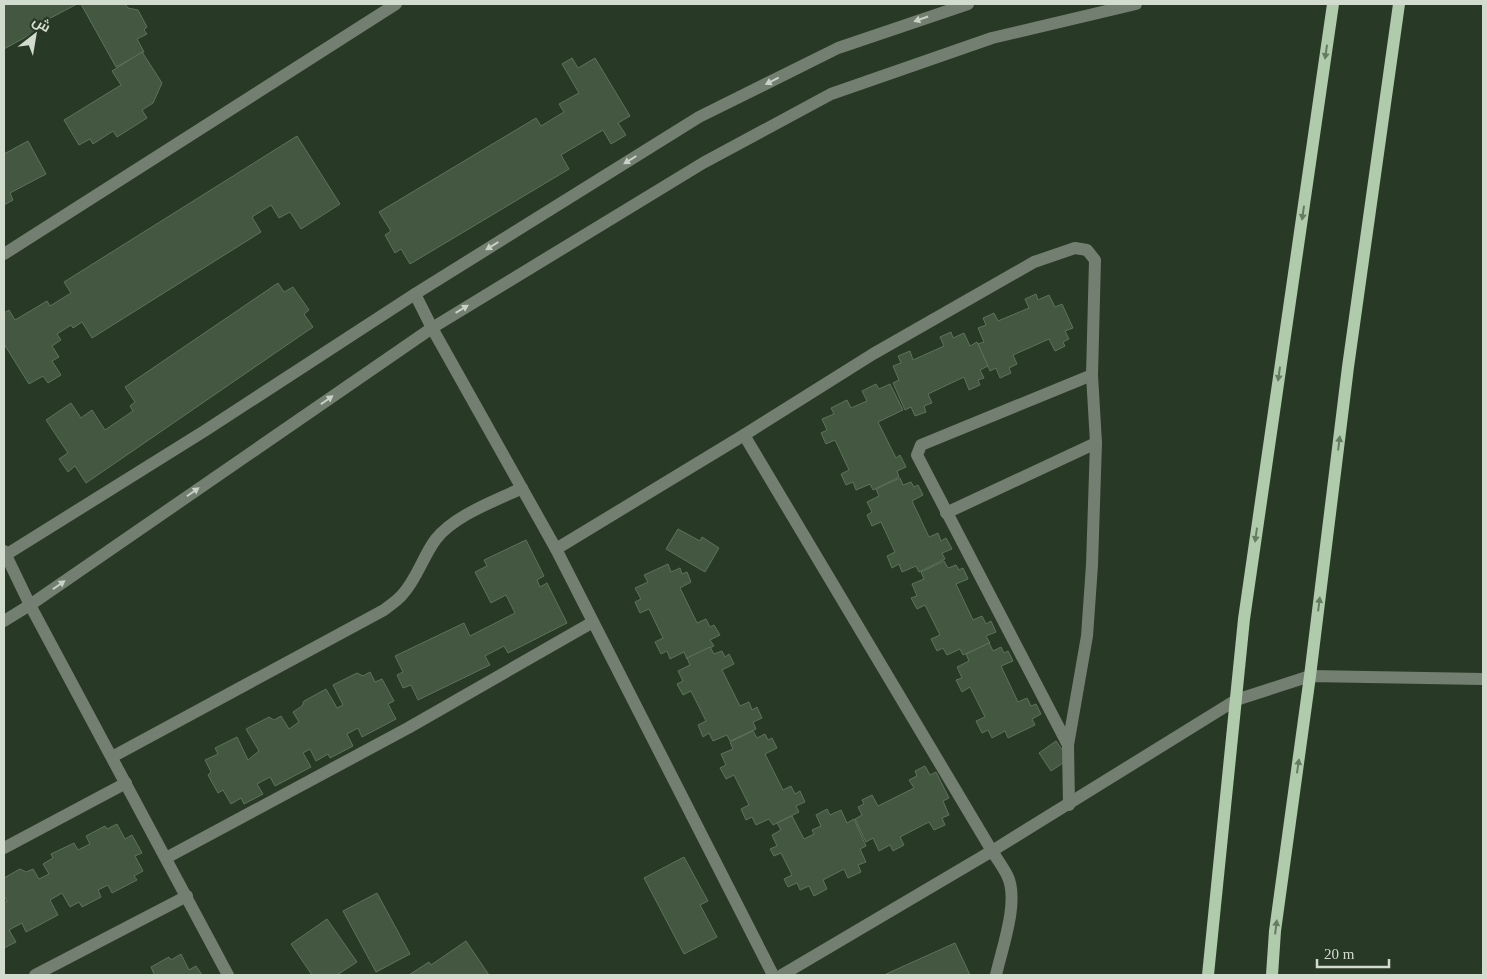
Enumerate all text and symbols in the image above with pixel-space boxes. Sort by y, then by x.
north arrow [10,10,60,60]
text: ش [29,12,54,36]
one-way arrow [914,16,929,23]
one-way arrow [1322,44,1330,60]
one-way arrow [765,77,779,85]
one-way arrow [623,156,637,165]
one-way arrow [1298,205,1306,221]
one-way arrow [485,241,499,251]
one-way arrow [455,305,468,314]
one-way arrow [1275,366,1283,382]
one-way arrow [320,395,334,405]
one-way arrow [1335,435,1343,451]
one-way arrow [186,487,200,497]
one-way arrow [1252,527,1260,543]
one-way arrow [53,580,66,590]
one-way arrow [1315,596,1323,612]
one-way arrow [1294,757,1302,773]
one-way arrow [1272,918,1280,934]
scale bar [1317,936,1390,968]
text: 20 m [1324,946,1355,962]

